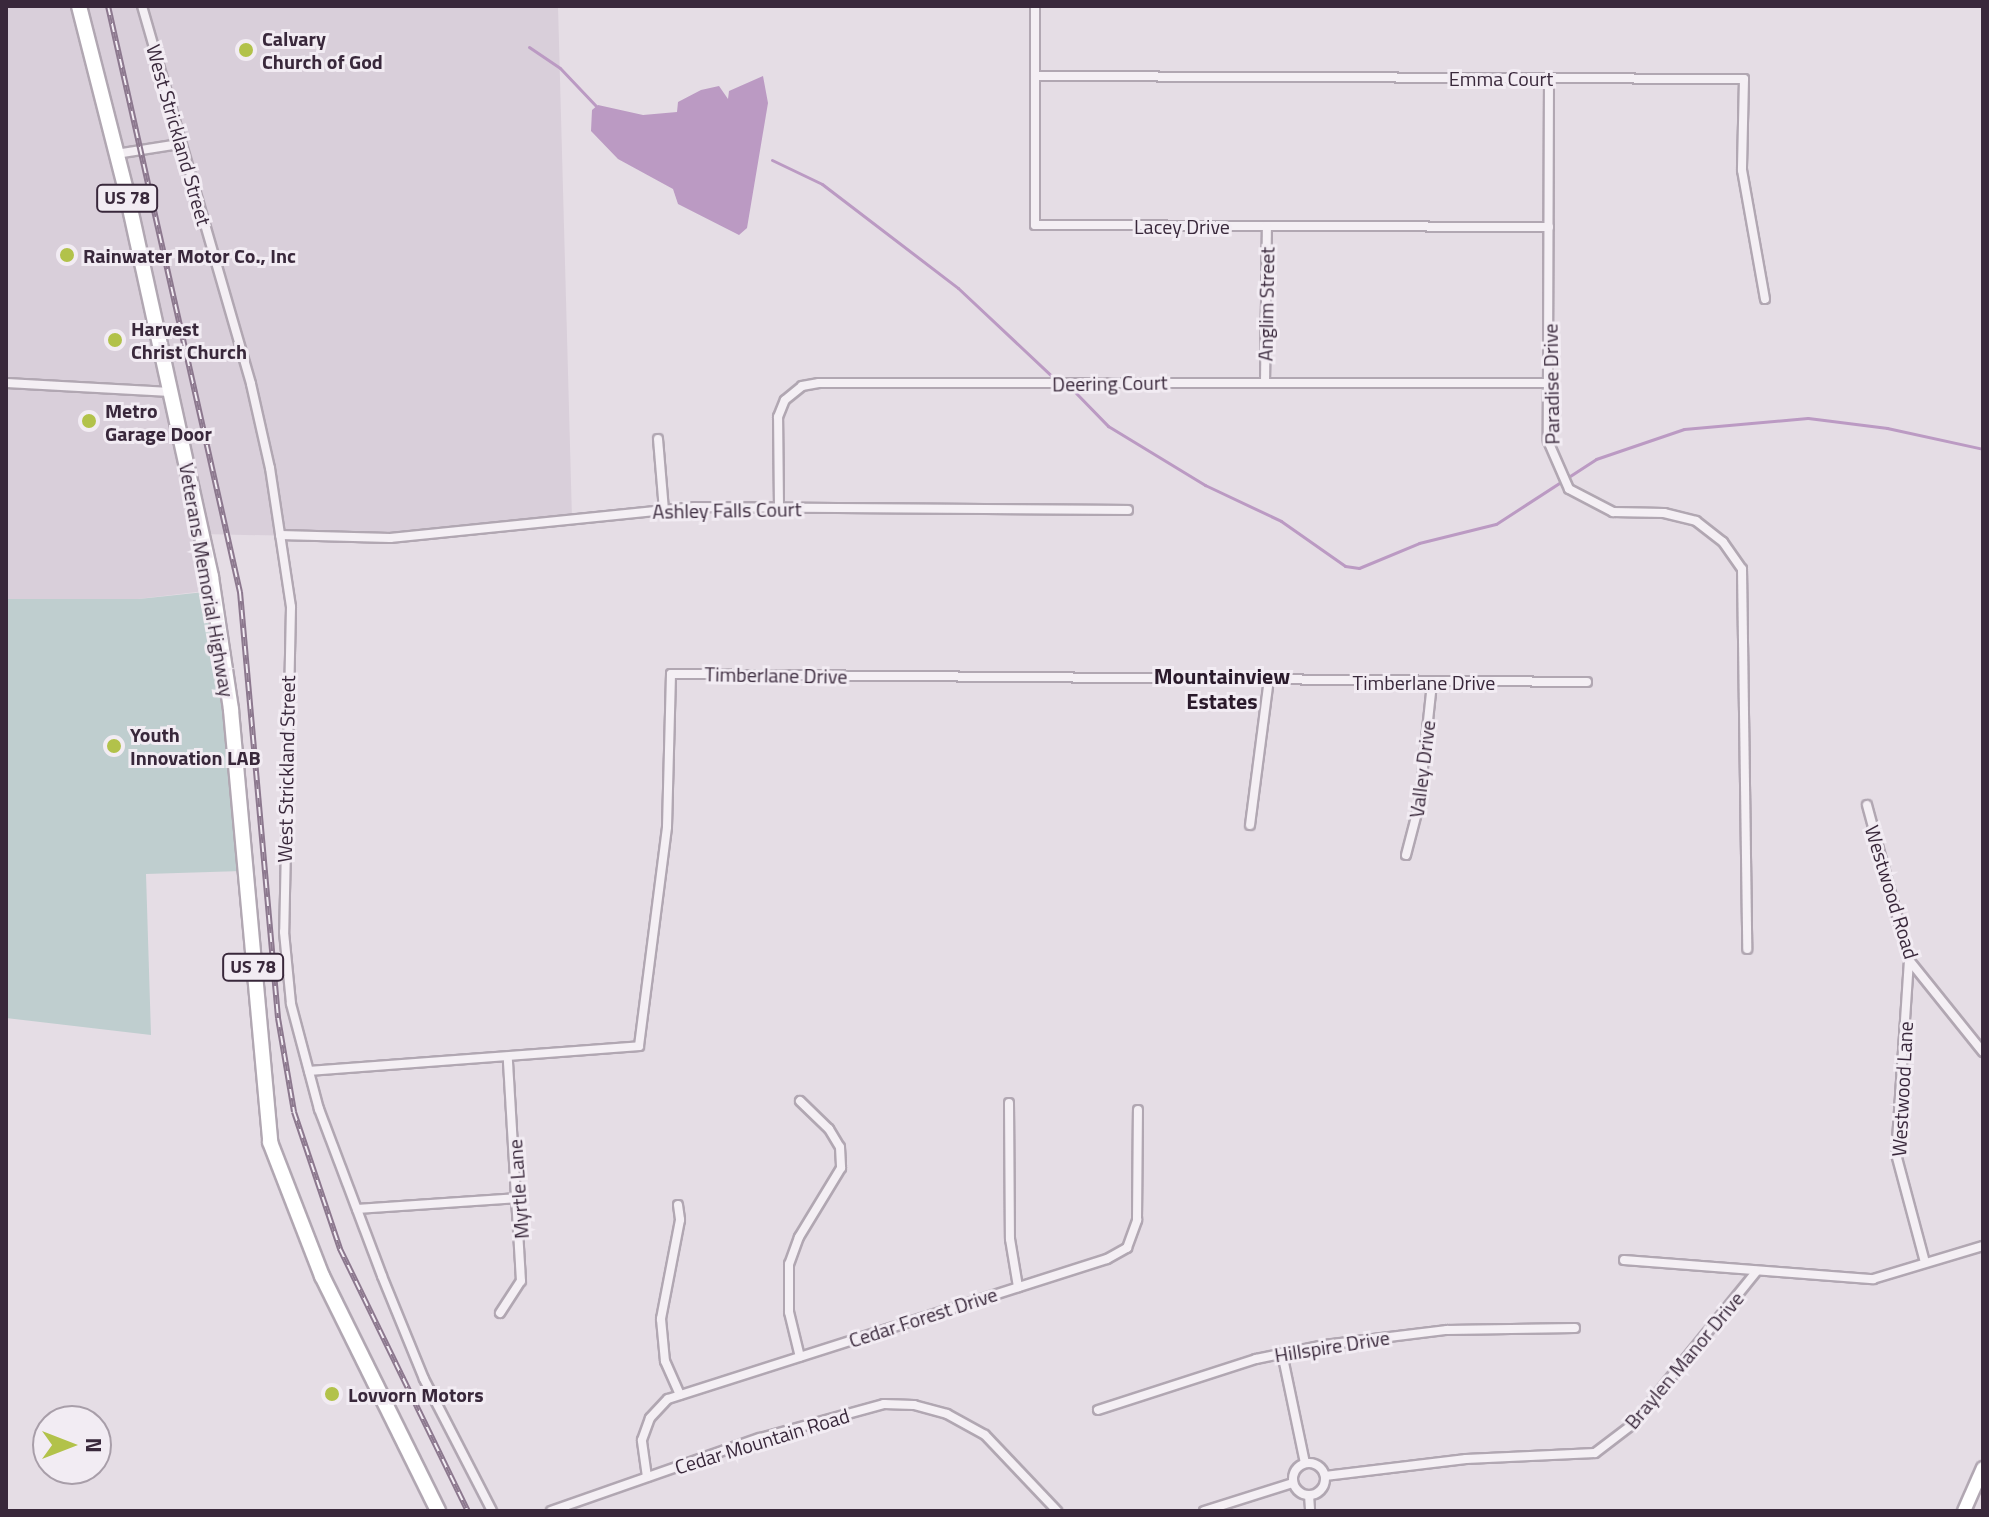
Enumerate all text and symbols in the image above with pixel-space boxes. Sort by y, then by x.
place label: Calvary Church of God [262,26,383,73]
marker: Calvary Church of God [237,41,255,59]
street label: West Strickland Street [142,42,216,228]
street label: Emma Court [1449,66,1553,90]
road number: US 78 [95,184,159,212]
street label: Lacey Drive [1134,214,1230,238]
place label: Rainwater Motor Co., Inc [83,243,296,267]
marker: Rainwater Motor Co., Inc [58,246,76,264]
street label: Anglim Street [1253,246,1279,362]
place label: Harvest Christ Church [131,316,247,363]
street label: Paradise Drive [1538,323,1564,445]
marker: Harvest Christ Church [106,331,124,349]
street label: Deering Court [1052,370,1168,396]
place label: Metro Garage Door [105,398,212,445]
marker: Metro Garage Door [80,412,98,430]
street label: Veterans Memorial Highway [175,461,239,699]
street label: Ashley Falls Court [652,497,802,523]
street label: Timberlane Drive [704,662,848,688]
district label: Mountainview Estates [1154,663,1290,714]
street label: Timberlane Drive [1353,670,1495,694]
street label: West Strickland Street [272,675,300,863]
street label: Valley Drive [1404,719,1440,819]
place label: Youth Innovation LAB [130,722,261,769]
marker: Youth Innovation LAB [105,737,123,755]
street label: Westwood Road [1860,822,1924,962]
road number: US 78 [221,953,285,981]
street label: Westwood Lane [1886,1021,1918,1157]
street label: Myrtle Lane [503,1138,533,1240]
street label: Cedar Forest Drive [846,1282,1000,1352]
street label: Braylen Manor Drive [1620,1286,1748,1434]
street label: Hillspire Drive [1273,1325,1391,1367]
place label: Lovvorn Motors [348,1382,484,1406]
marker: Lovvorn Motors [323,1385,341,1403]
street label: Cedar Mountain Road [672,1403,852,1479]
north arrow [32,1405,112,1485]
text: N [77,1437,111,1453]

